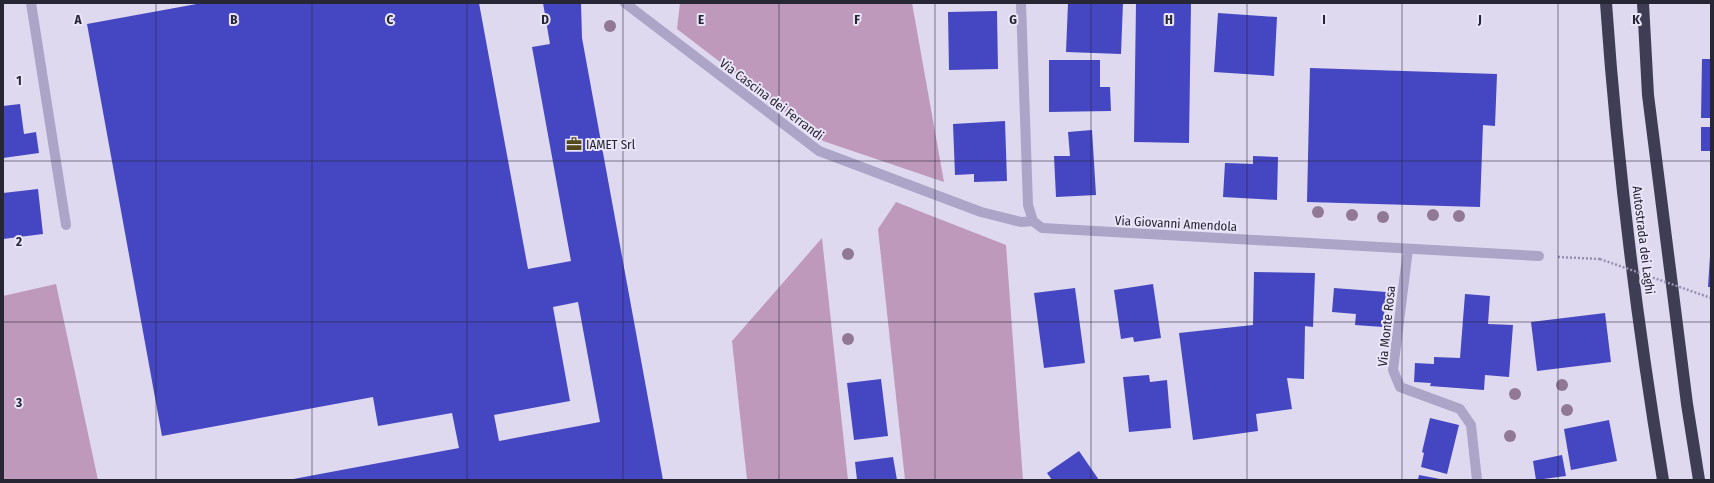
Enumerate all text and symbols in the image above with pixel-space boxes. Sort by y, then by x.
text: A [73,12,82,27]
text: B [230,12,238,27]
text: C [387,12,394,27]
text: D [541,12,549,27]
text: E [698,12,704,27]
text: F [854,12,860,27]
text: G [1009,12,1017,27]
text: H [1165,12,1173,27]
text: I [1322,12,1326,27]
text: J [1477,12,1482,27]
text: K [1632,12,1640,27]
street label: Via Cascina dei Ferrandi [717,55,827,143]
text: 1 [16,73,22,88]
office icon: IAMET Srl [565,135,583,153]
place label: IAMET Srl [586,137,636,152]
street label: Autostrada dei Laghi [1629,185,1658,295]
street label: Via Giovanni Amendola [1114,213,1238,234]
text: 2 [15,234,22,249]
street label: Via Monte Rosa [1375,285,1398,367]
text: 3 [15,395,22,410]

